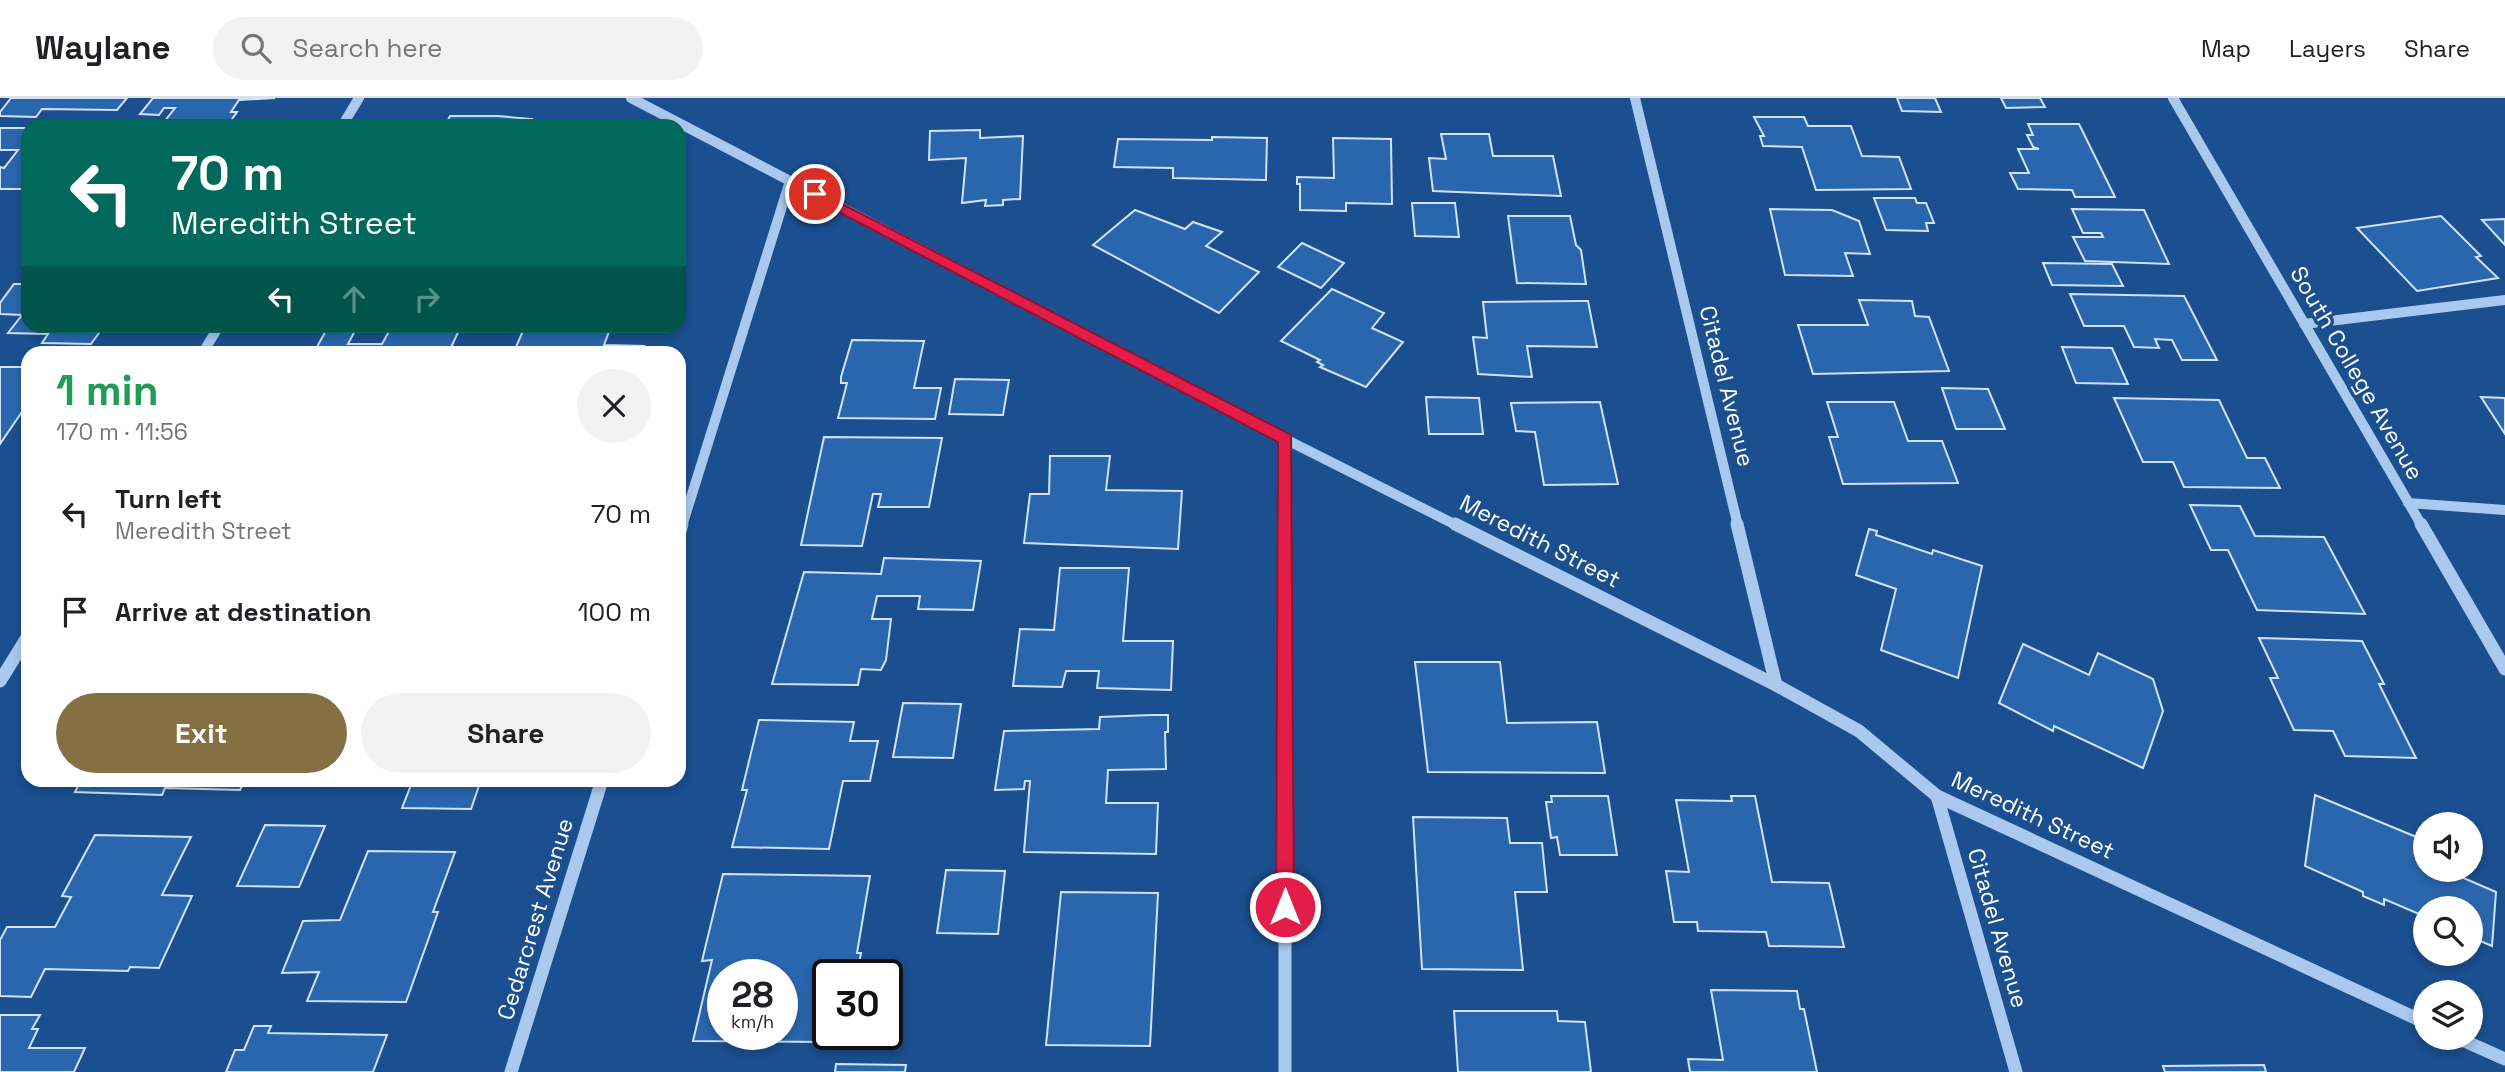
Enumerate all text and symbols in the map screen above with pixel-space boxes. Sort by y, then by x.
search box [213,17,703,80]
text: Waylane [35,27,171,69]
icon: search [237,29,275,67]
text: Search here [293,31,442,65]
text: Map [2201,33,2251,64]
text: Layers [2289,33,2366,64]
text: Share [2404,33,2470,64]
text: 70 m [171,142,284,204]
icon: left [56,147,147,238]
pin [785,164,845,224]
icon: arrive [796,175,834,213]
text: Meredith Street [171,203,417,243]
street label: South College Avenue [2283,261,2431,485]
icon: left [262,280,300,318]
icon: ahead [335,280,373,318]
icon: right [408,280,446,318]
street label: Citadel Avenue [1693,302,1761,470]
text: 1 min [56,364,159,417]
button: close [577,369,651,443]
text: 170 m · 11:56 [56,417,188,447]
text: Turn left [115,482,222,516]
street label: Meredith Street [1454,488,1626,594]
icon: left [56,495,94,533]
text: 70 m [591,497,651,531]
text: Meredith Street [115,516,292,546]
icon: arrive [56,593,94,631]
text: Arrive at destination [115,595,372,629]
text: 100 m [578,595,651,629]
button: Exit [56,693,347,773]
button: Share [361,693,651,773]
street label: Meredith Street [1947,764,2119,866]
map controls [2413,812,2483,1050]
button: sound [2413,812,2483,882]
street label: Cedarcrest Avenue [490,814,580,1024]
street label: Citadel Avenue [1961,845,2035,1011]
position arrow [1248,870,1322,944]
button: search [2413,896,2483,966]
speed limit sign: 30 [812,959,903,1050]
text: 28 [732,973,773,1017]
button: layers [2413,980,2483,1050]
text: km/h [731,1010,774,1033]

